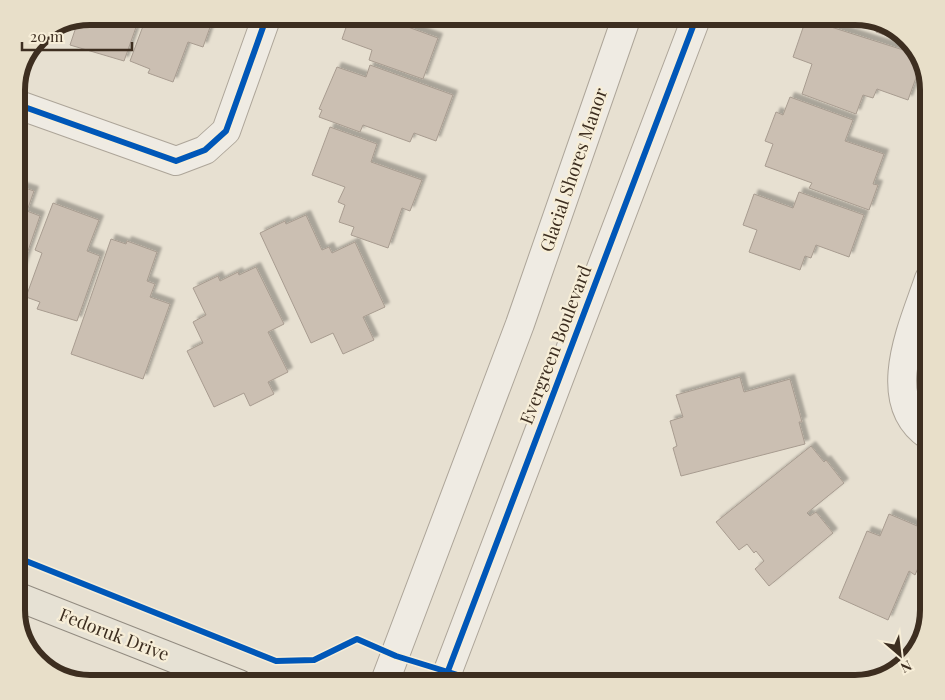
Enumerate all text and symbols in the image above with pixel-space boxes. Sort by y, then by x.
scale bar [22,20,132,52]
text: 20 m [30,26,64,46]
street label: Glacial Shores Manor [534,84,612,255]
street label: Evergreen Boulevard [514,261,597,428]
street label: Fedoruk Drive [56,602,173,666]
north arrow [875,630,925,680]
text: N [897,656,915,678]

